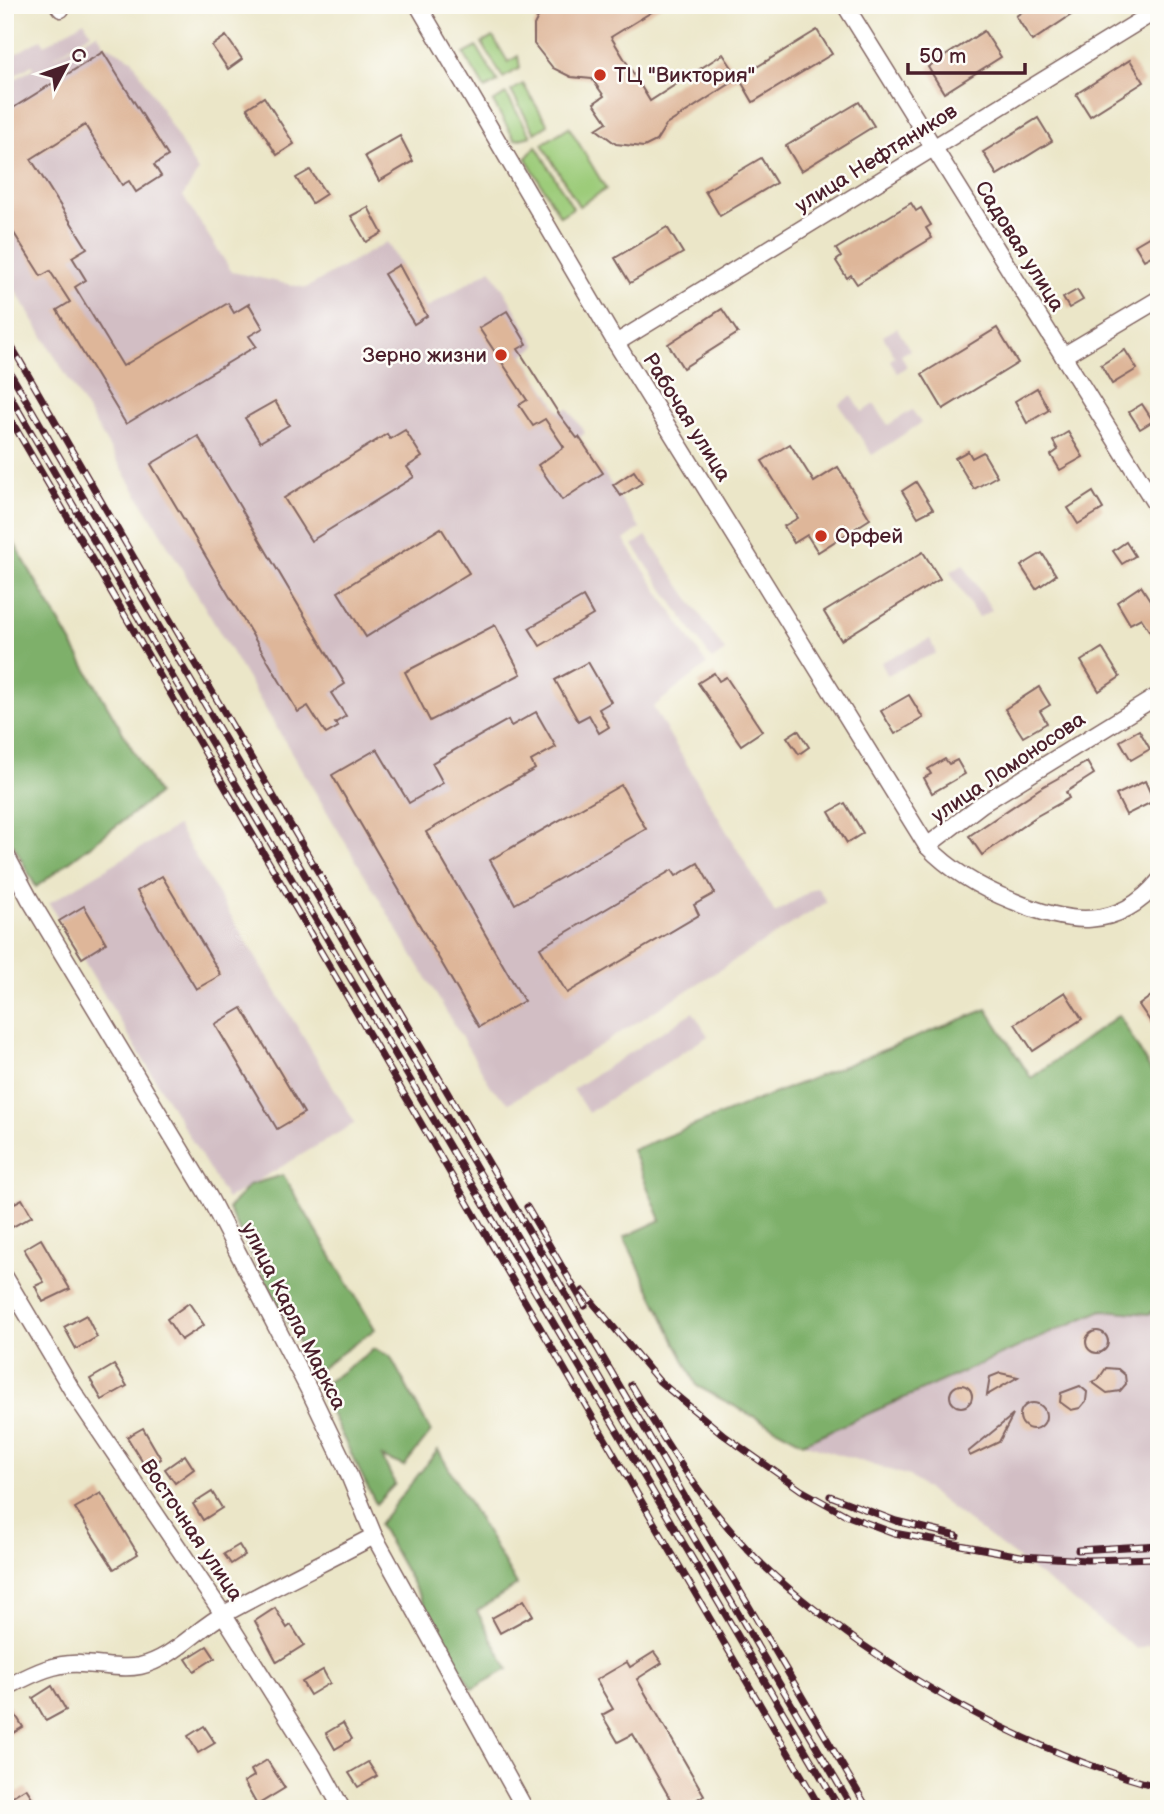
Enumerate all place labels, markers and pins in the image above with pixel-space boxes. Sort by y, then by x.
place label: ТЦ "Виктория" [614,63,755,88]
marker: ТЦ "Виктория" [592,67,608,83]
place label: Зерно жизни [363,343,487,368]
marker: Зерно жизни [493,347,509,363]
place label: Орфей [835,524,903,549]
marker: Орфей [813,528,829,544]

